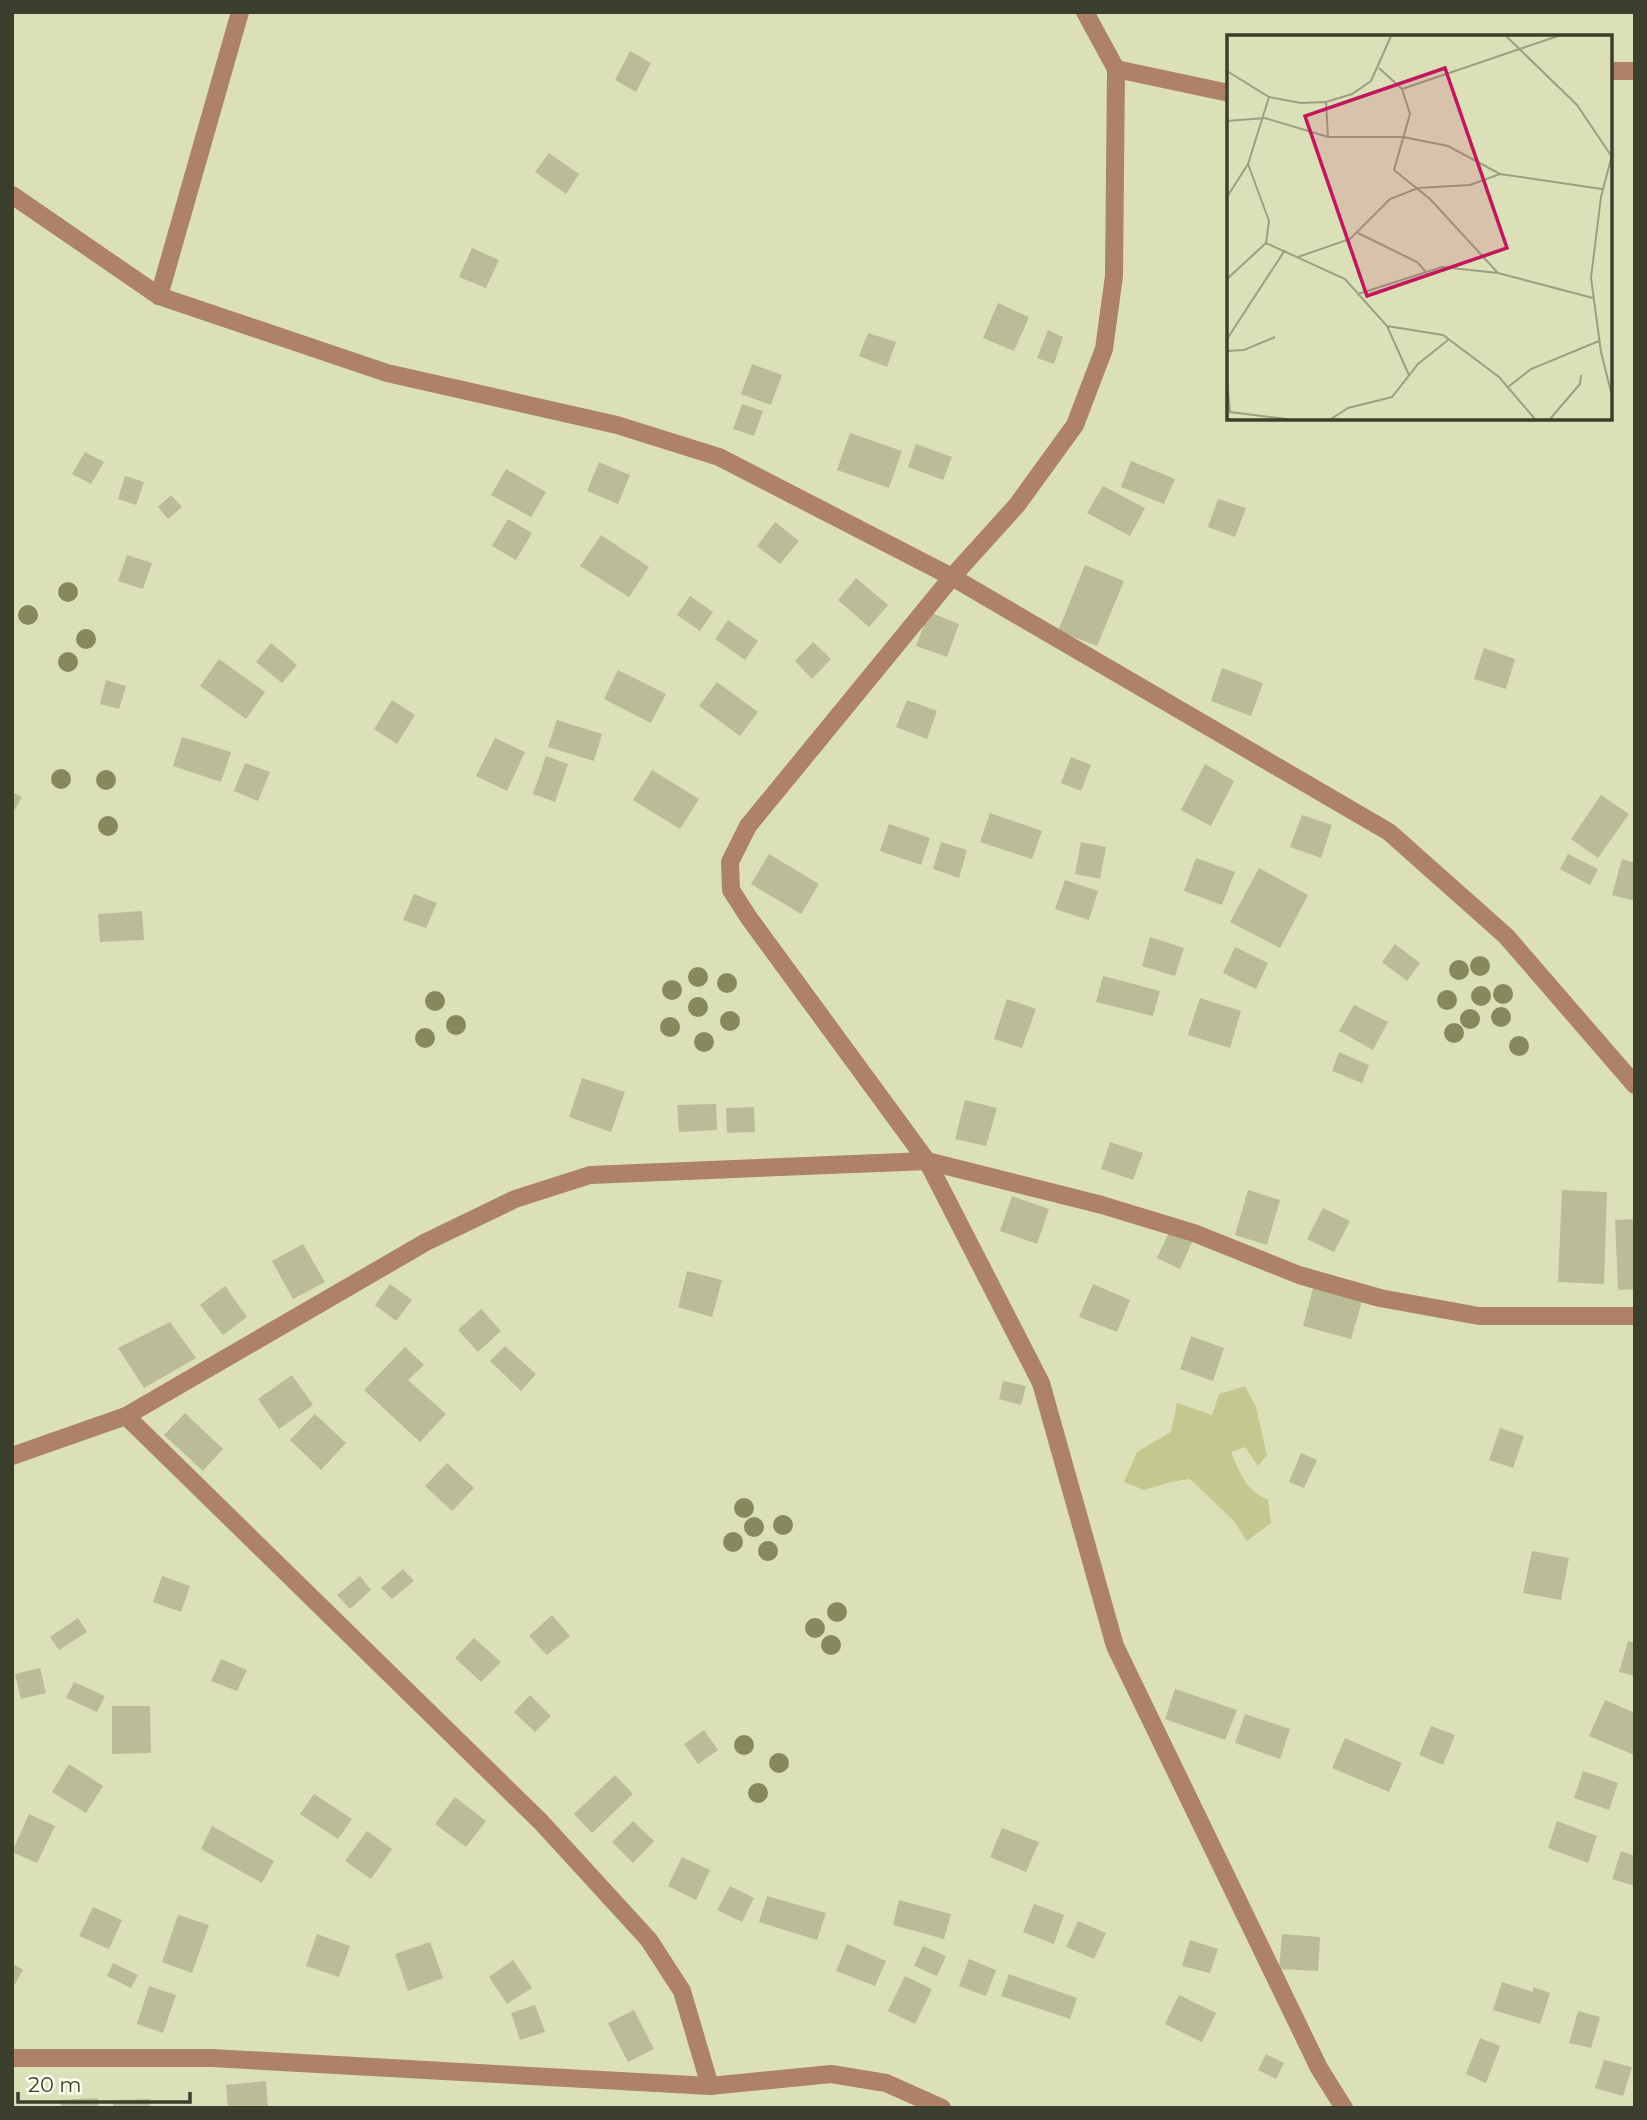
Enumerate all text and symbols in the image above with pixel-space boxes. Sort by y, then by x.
inset map [1227,35,1612,420]
scale bar [18,2060,189,2104]
text: 20 m [28,2072,82,2097]

